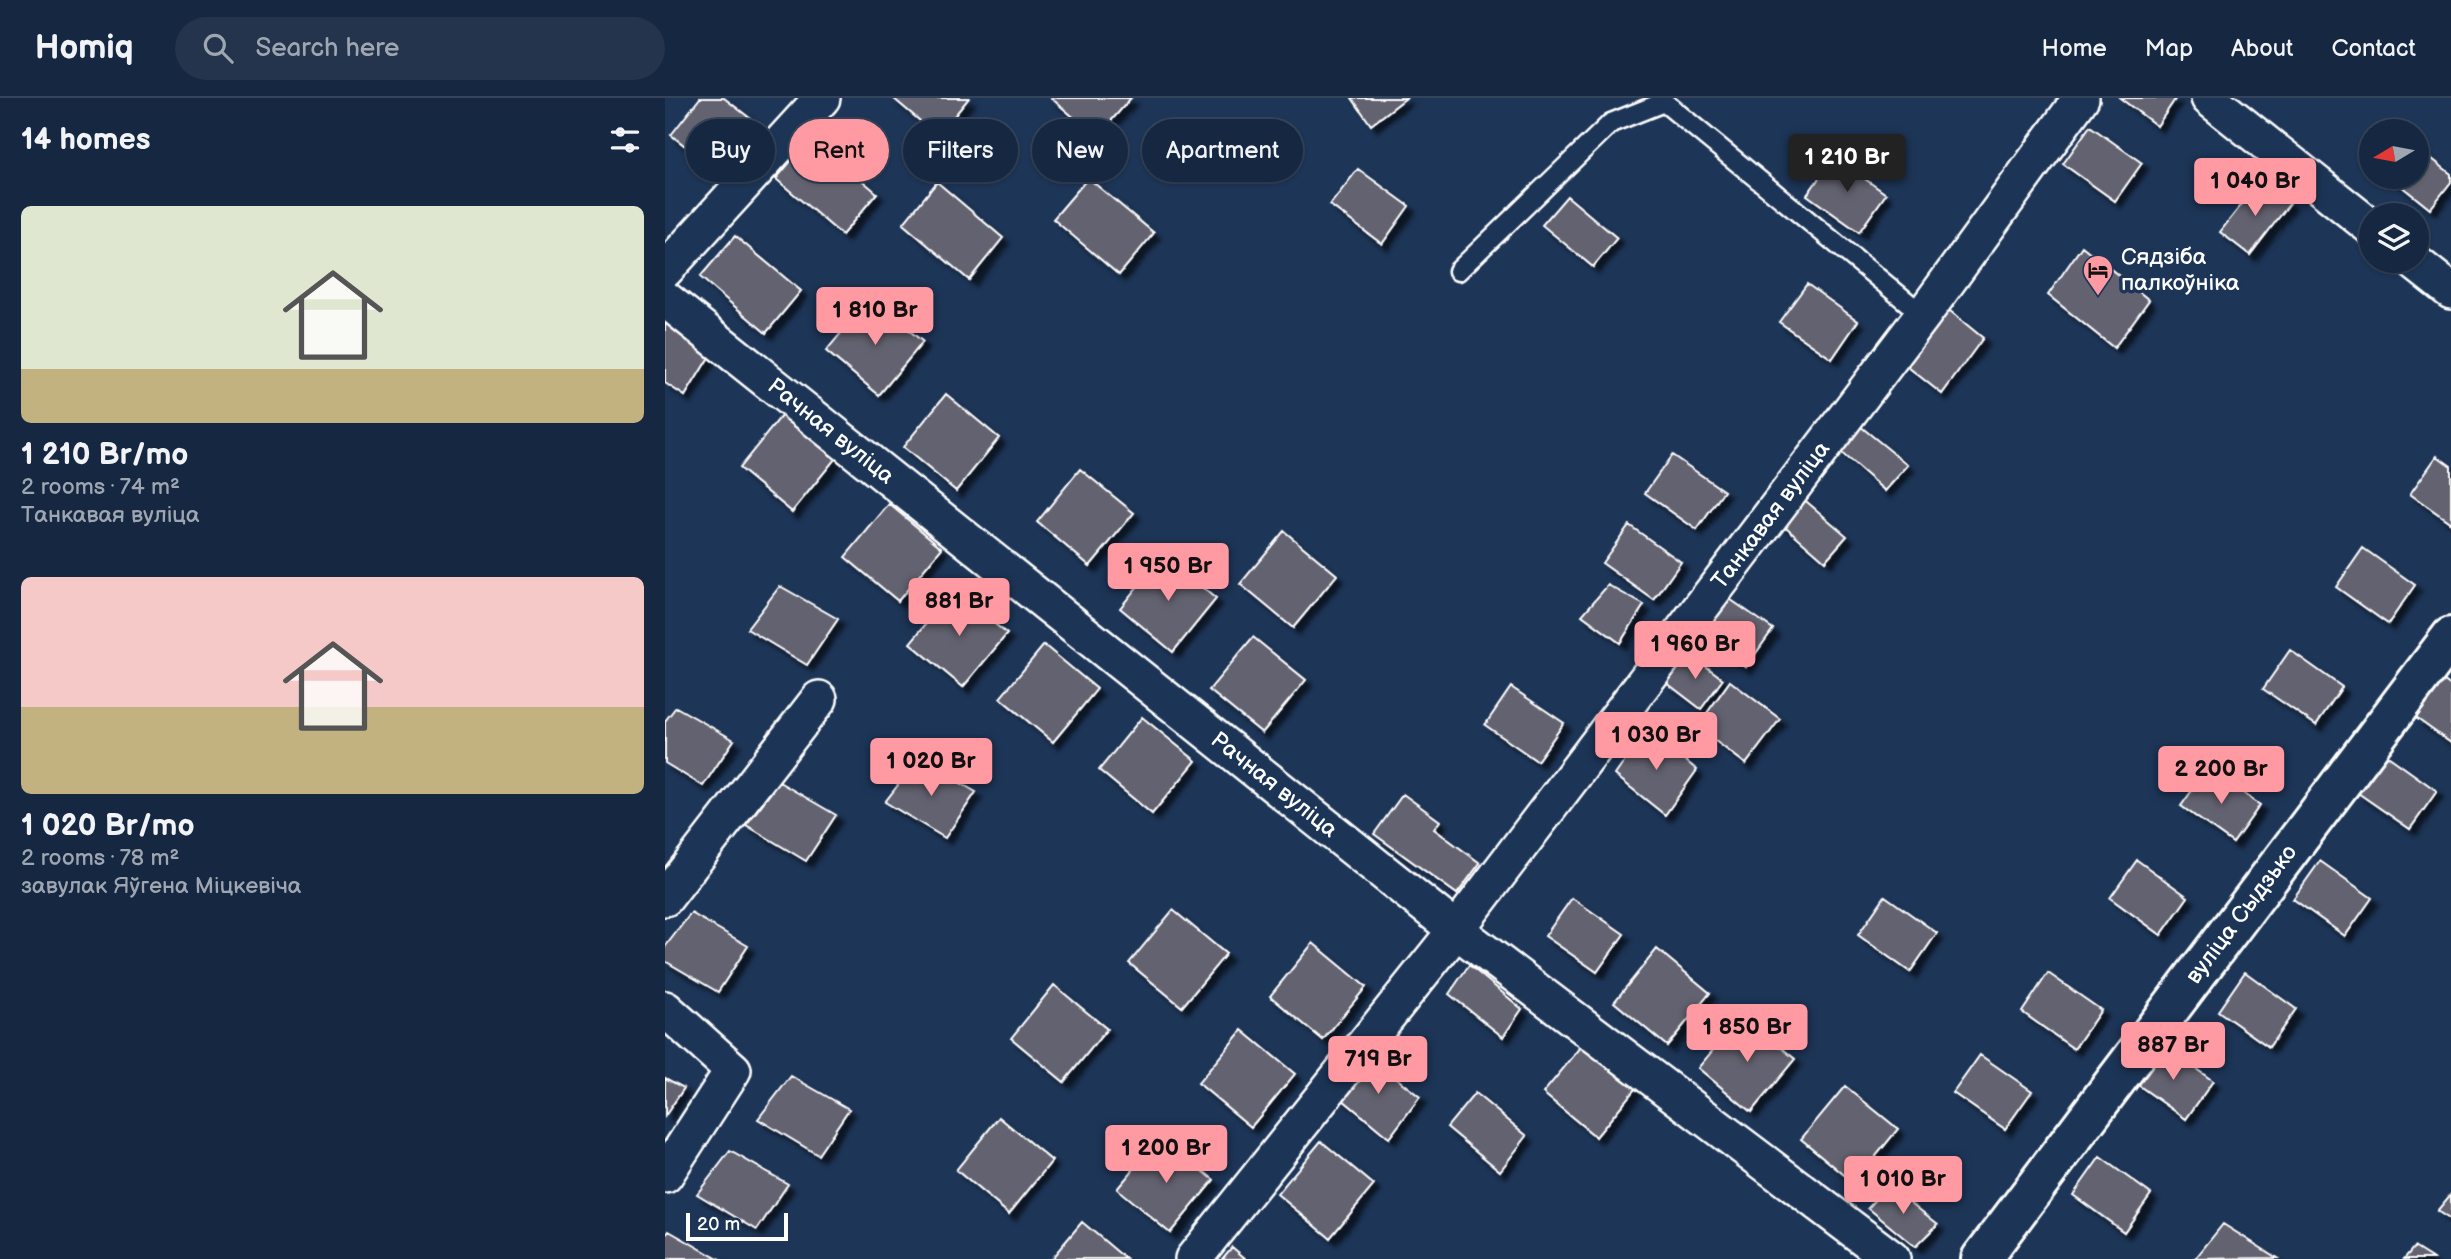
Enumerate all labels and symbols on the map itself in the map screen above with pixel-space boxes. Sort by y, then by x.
north arrow [2359,119,2429,189]
pin: 1 210 Br [1775,134,1919,194]
pin: 1 040 Br [2183,158,2327,218]
place label: Сядзіба палкоўніка [2121,243,2240,297]
hotel icon: Сядзіба палкоўніка [2081,253,2115,297]
pin: 1 810 Br [803,288,947,347]
street label: Рачная вуліца [762,372,900,490]
street label: Танкавая вуліца [1706,435,1836,595]
pin: 1 950 Br [1096,544,1240,603]
pin: 881 Br [902,578,1016,638]
pin: 1 960 Br [1623,622,1767,681]
pin: 1 030 Br [1584,712,1728,772]
street label: Рачная вуліца [1205,726,1343,844]
pin: 1 020 Br [859,738,1003,798]
pin: 2 200 Br [2149,746,2293,806]
street label: вуліца Сыдзько [2180,839,2303,989]
pin: 1 850 Br [1675,1004,1819,1064]
pin: 887 Br [2116,1023,2230,1082]
pin: 719 Br [1321,1037,1435,1096]
pin: 1 200 Br [1094,1126,1238,1185]
pin: 1 010 Br [1831,1156,1975,1216]
scale bar [686,1210,787,1242]

